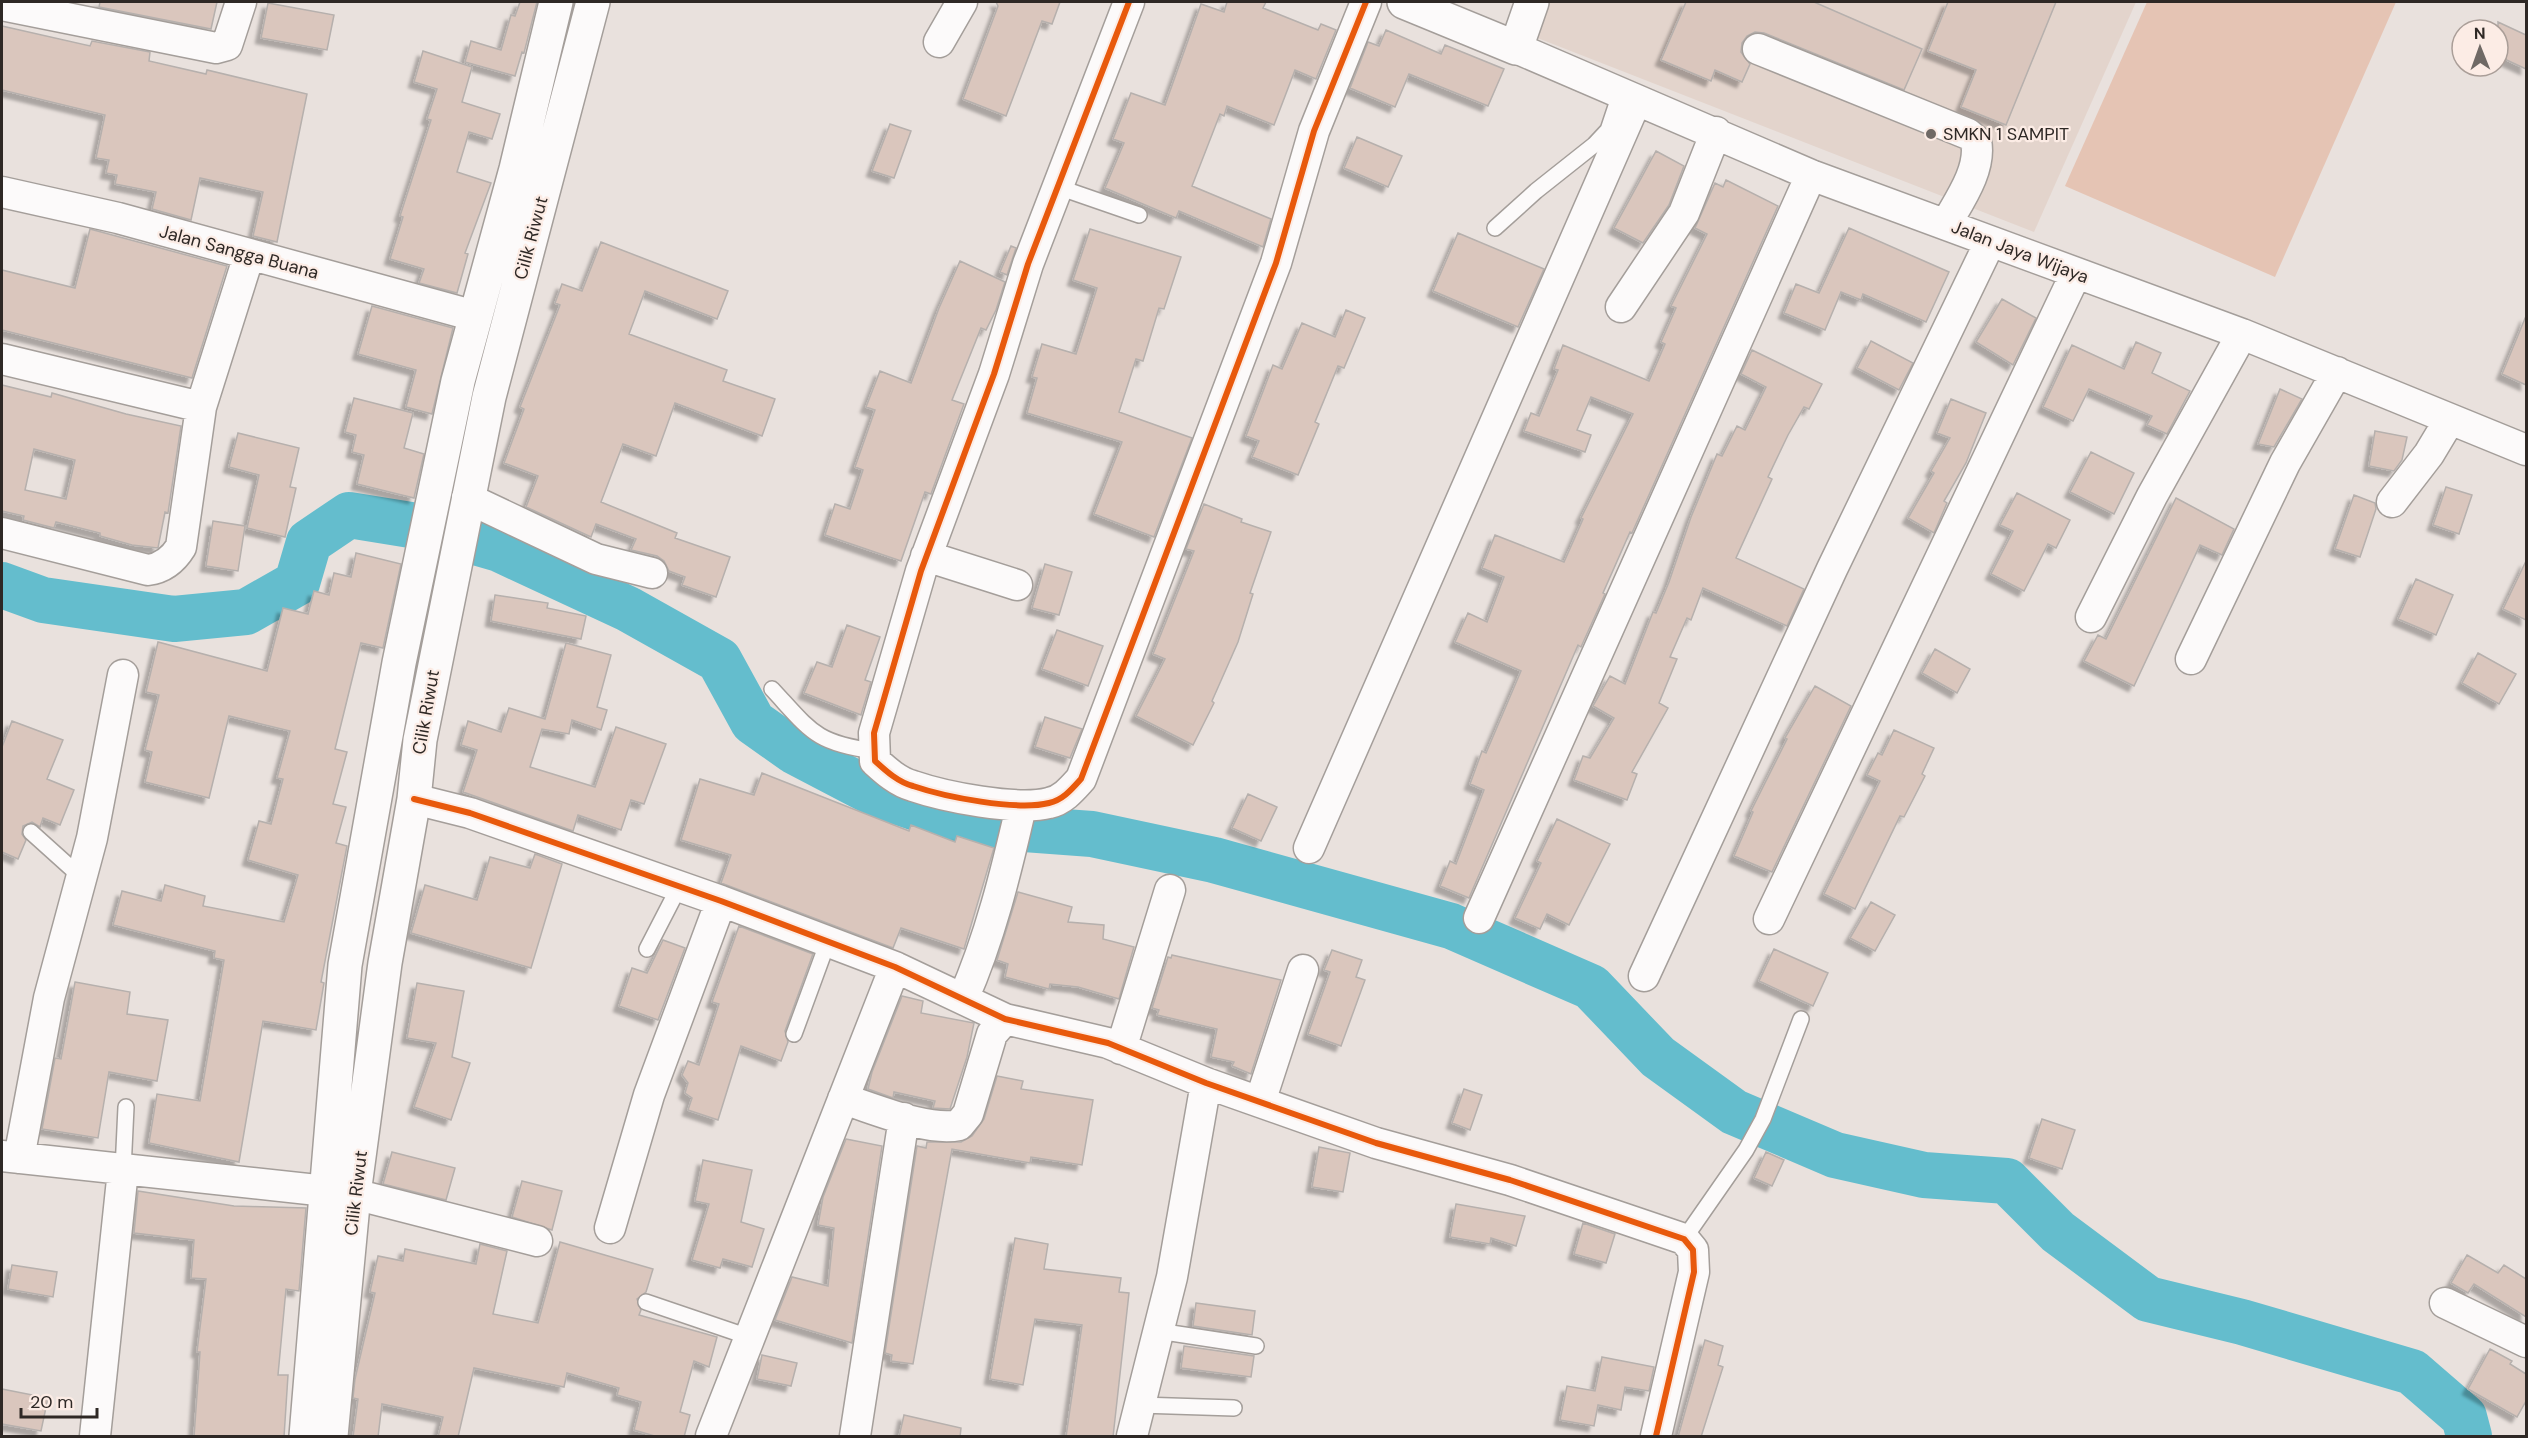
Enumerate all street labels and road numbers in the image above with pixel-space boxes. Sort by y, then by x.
street label: Cilik Riwut [508,194,554,282]
street label: Jalan Jaya Wijaya [1948,215,2092,289]
street label: Jalan Sangga Buana [157,219,321,285]
street label: Cilik Riwut [407,668,445,756]
street label: Cilik Riwut [339,1149,373,1237]

